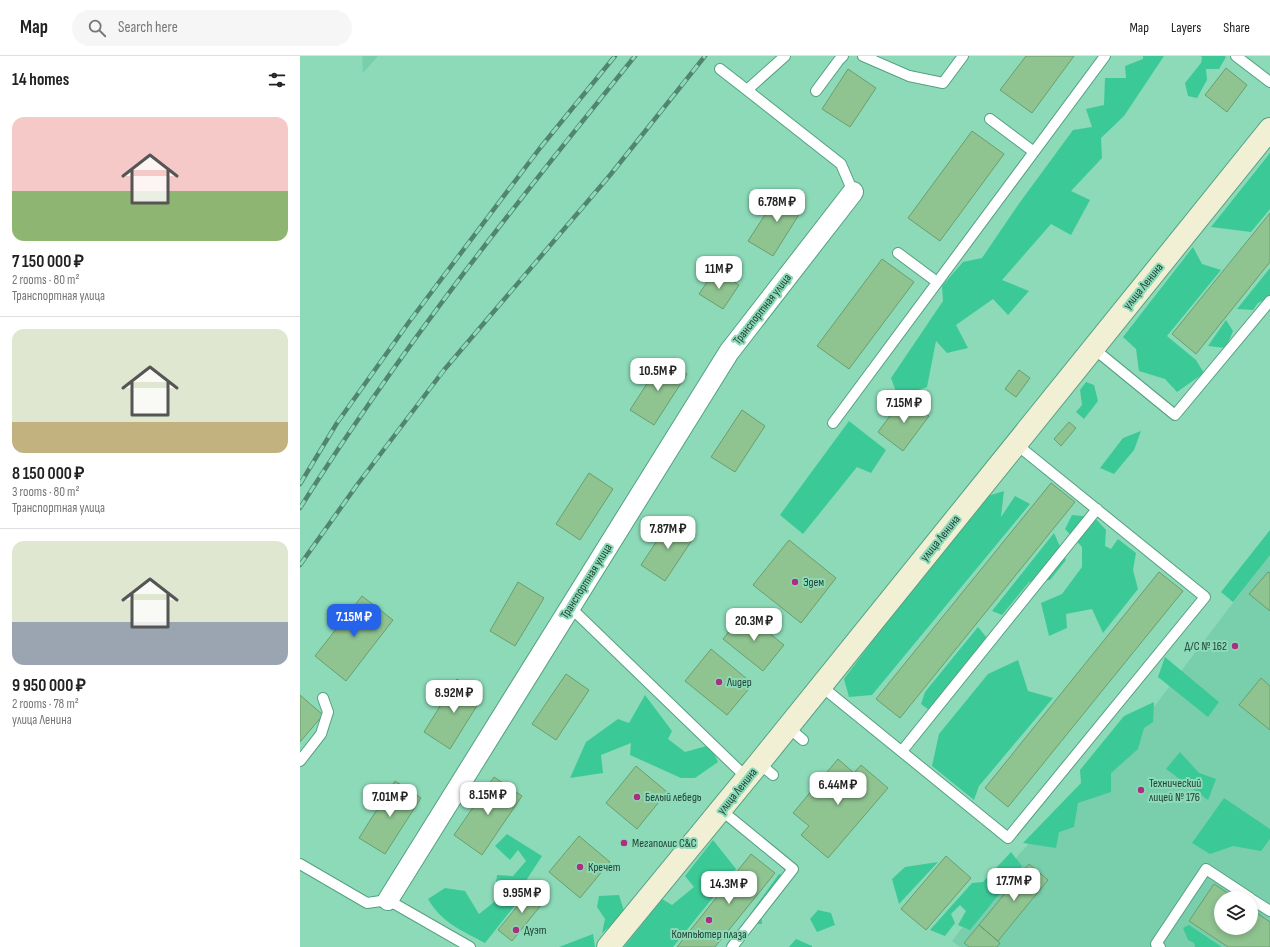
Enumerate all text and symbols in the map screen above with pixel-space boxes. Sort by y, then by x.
search box [72,10,352,46]
text: Map [20,16,48,39]
icon: search [86,17,108,39]
text: Search here [118,18,178,37]
text: Map [1129,19,1149,36]
text: Layers [1171,19,1201,36]
text: Share [1223,19,1250,36]
icon: filters [266,69,288,91]
text: 14 homes [12,70,69,90]
icon: home [114,143,186,215]
pin: 6.78M ₽ [740,189,814,223]
text: 6.78M ₽ [758,194,796,210]
text: 7 150 000 ₽ [12,252,84,272]
pin: 11M ₽ [691,256,747,290]
street label: улица Ленина [1120,260,1167,312]
text: 11M ₽ [705,261,733,277]
street label: Транспортная улица [730,271,795,348]
text: 2 rooms · 80 m² [12,272,79,288]
text: Транспортная улица [12,288,105,304]
icon: home [114,355,186,427]
pin: 10.5M ₽ [621,358,695,392]
text: 10.5M ₽ [639,363,677,379]
pin: 7.15M ₽ [867,390,941,424]
text: 7.15M ₽ [886,395,922,411]
text: 8 150 000 ₽ [12,464,84,484]
text: 3 rooms · 80 m² [12,484,80,500]
text: Транспортная улица [12,500,105,516]
street label: улица Ленина [917,512,964,564]
pin: 7.87M ₽ [631,516,705,550]
text: 7.87M ₽ [650,521,686,537]
street label: Транспортная улица [557,541,616,622]
icon: home [114,567,186,639]
place label: Эдем [803,575,824,590]
marker: Эдем [790,577,800,587]
pin: 7.15M ₽ [317,604,391,638]
pin: 20.3M ₽ [717,608,791,642]
text: 7.15M ₽ [336,609,372,625]
text: 20.3M ₽ [735,613,773,629]
place label: Д/С № 162 [1184,639,1227,654]
marker: Д/С № 162 [1230,641,1240,651]
place label: Лидер [726,675,752,690]
text: 9 950 000 ₽ [12,676,86,696]
marker: Лидер [714,677,724,687]
pin: 8.92M ₽ [417,680,491,714]
text: 8.92M ₽ [435,685,473,701]
text: 2 rooms · 78 m² [12,696,79,712]
text: улица Ленина [12,712,72,728]
street label: улица Ленина [714,765,761,817]
pin: 6.44M ₽ [801,772,875,806]
place label: Технический лицей № 176 [1149,776,1201,805]
text: 6.44M ₽ [819,777,857,793]
pin: 8.15M ₽ [451,782,525,816]
pin: 7.01M ₽ [353,784,427,818]
marker: Технический лицей № 176 [1136,785,1146,795]
text: 8.15M ₽ [469,787,507,803]
text: 7.01M ₽ [372,789,408,805]
place label: Белый лебедь [645,790,702,805]
marker: Белый лебедь [632,792,642,802]
place label: Мегаполис C&С [632,836,697,851]
marker: Мегаполис C&С [619,838,629,848]
place label: Кречет [588,860,621,875]
marker: Кречет [575,862,585,872]
pin: 17.7M ₽ [977,868,1051,902]
pin: 14.3M ₽ [692,871,766,905]
text: 17.7M ₽ [996,873,1032,889]
text: 14.3M ₽ [710,876,748,892]
pin: 9.95M ₽ [485,880,559,914]
text: 9.95M ₽ [503,885,541,901]
map controls [1214,891,1258,935]
button: layers [1214,891,1258,935]
marker: Компьютер плаза [704,915,714,925]
place label: Дуэт [524,923,547,938]
marker: Дуэт [511,925,521,935]
place label: Компьютер плаза [671,927,747,942]

